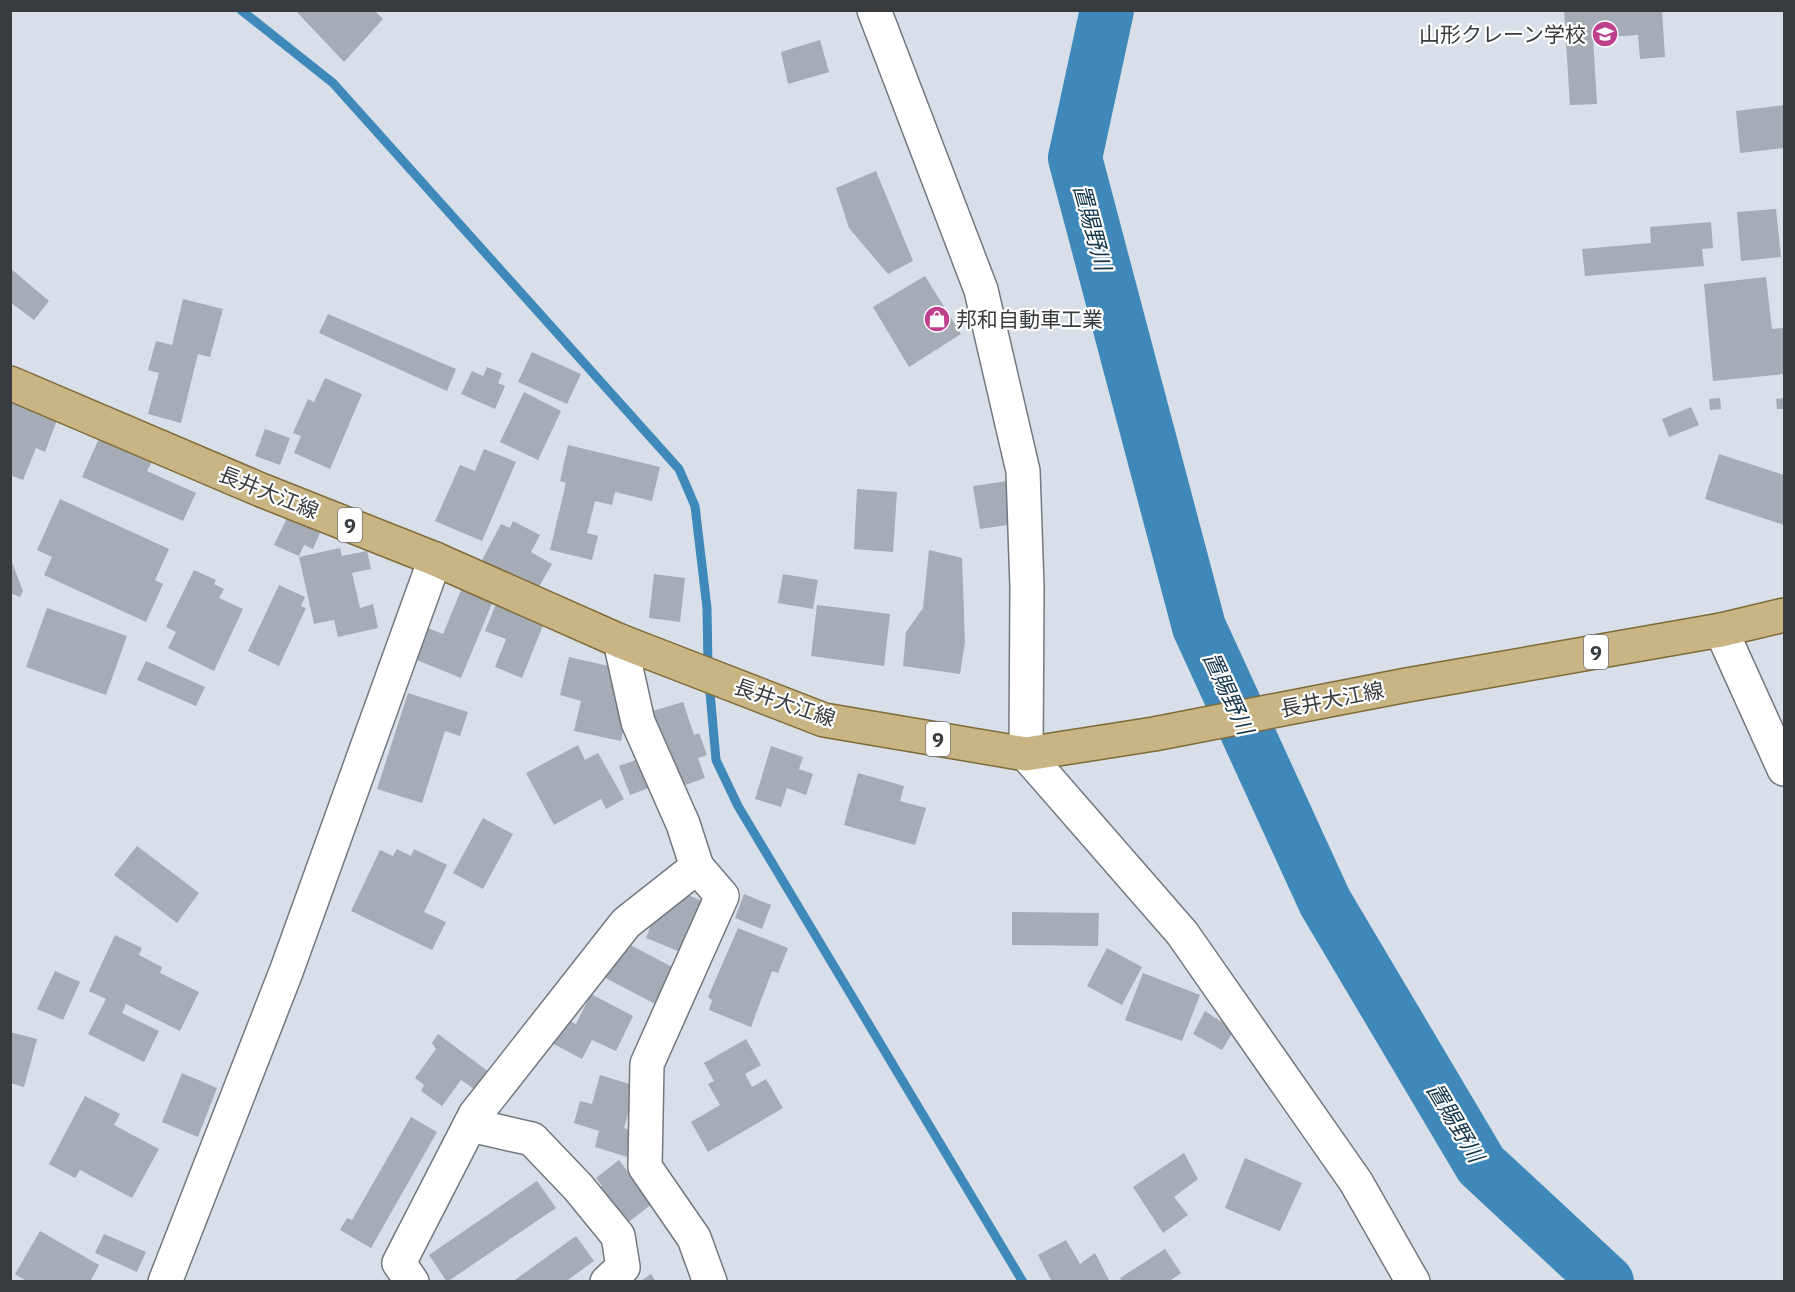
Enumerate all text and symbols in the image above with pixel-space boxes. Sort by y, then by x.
school or university icon: 山形クレーン学校 [1590,19,1620,49]
place label: 山形クレーン学校 [1419,20,1586,48]
water label: 置賜野川 [1068,181,1119,275]
shop icon: 邦和自動車工業 [922,304,952,334]
place label: 邦和自動車工業 [956,305,1103,333]
street label: 長井大江線 [215,459,323,525]
road number: 9 [338,508,362,542]
road number: 9 [1584,635,1608,669]
water label: 置賜野川 [1197,647,1262,741]
street label: 長井大江線 [731,672,839,732]
street label: 長井大江線 [1278,675,1386,723]
road number: 9 [926,722,950,756]
water label: 置賜野川 [1421,1077,1492,1169]

